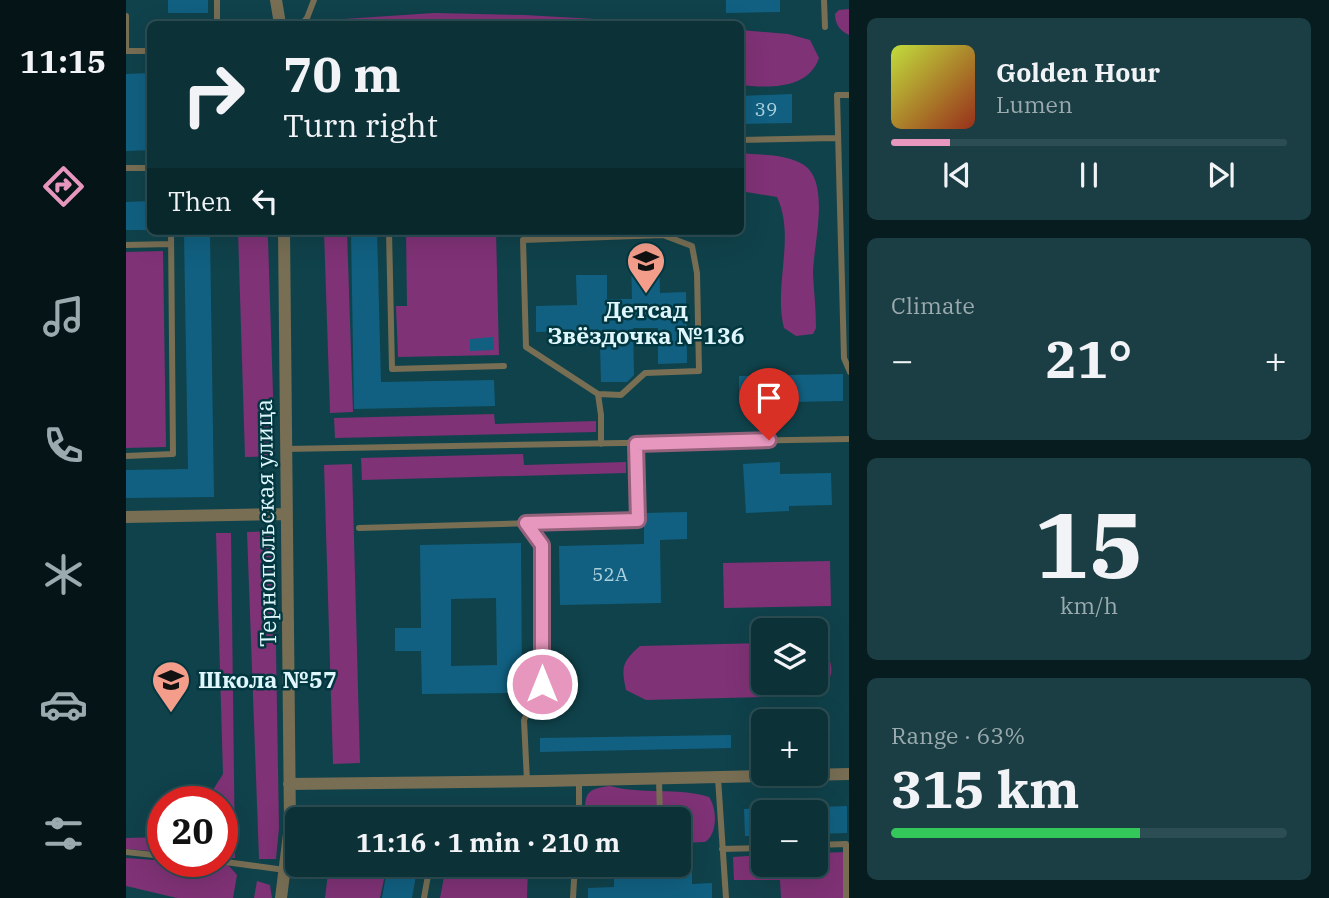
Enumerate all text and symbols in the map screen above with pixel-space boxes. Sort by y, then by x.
text: 11:15 [20,40,106,82]
text: 70 m [283,42,401,105]
icon: right [168,49,259,140]
text: Golden Hour [996,55,1160,89]
text: Lumen [996,89,1073,119]
house number: 39 [755,97,777,121]
text: Turn right [283,104,438,146]
icon: previous [938,156,976,194]
icon: pause [1070,156,1108,194]
icon: next [1202,156,1240,194]
icon: directions [39,162,88,211]
icon: left [246,182,284,220]
text: Then [168,184,232,218]
school or university icon: Детсад Звёздочка №136 [625,240,667,295]
text: Climate [891,290,975,320]
icon: music [39,292,88,341]
place label: Детсад Звёздочка №136 [547,294,745,350]
text: 21° [1046,325,1132,392]
text: − [891,335,914,384]
text: + [1264,335,1287,384]
pin [739,368,799,440]
icon: arrive [750,379,788,417]
street label: Тернопольская улица [248,399,282,647]
icon: phone [39,421,88,470]
text: 15 [1034,485,1144,603]
icon: climate [39,550,88,599]
house number: 52А [592,562,628,586]
text: km/h [1060,590,1118,620]
map controls [751,618,828,877]
button: layers [751,618,828,695]
position arrow [505,647,579,721]
school or university icon: Школа №57 [150,659,192,714]
place label: Школа №57 [198,664,337,694]
icon: car [39,680,88,729]
button: + [751,709,828,786]
text: Range · 63% [891,720,1025,750]
text: 315 km [891,755,1080,822]
speed limit sign: 20 [147,786,238,877]
button: − [751,800,828,877]
icon: filters [39,809,88,858]
text: 11:16 · 1 min · 210 m [356,825,620,859]

